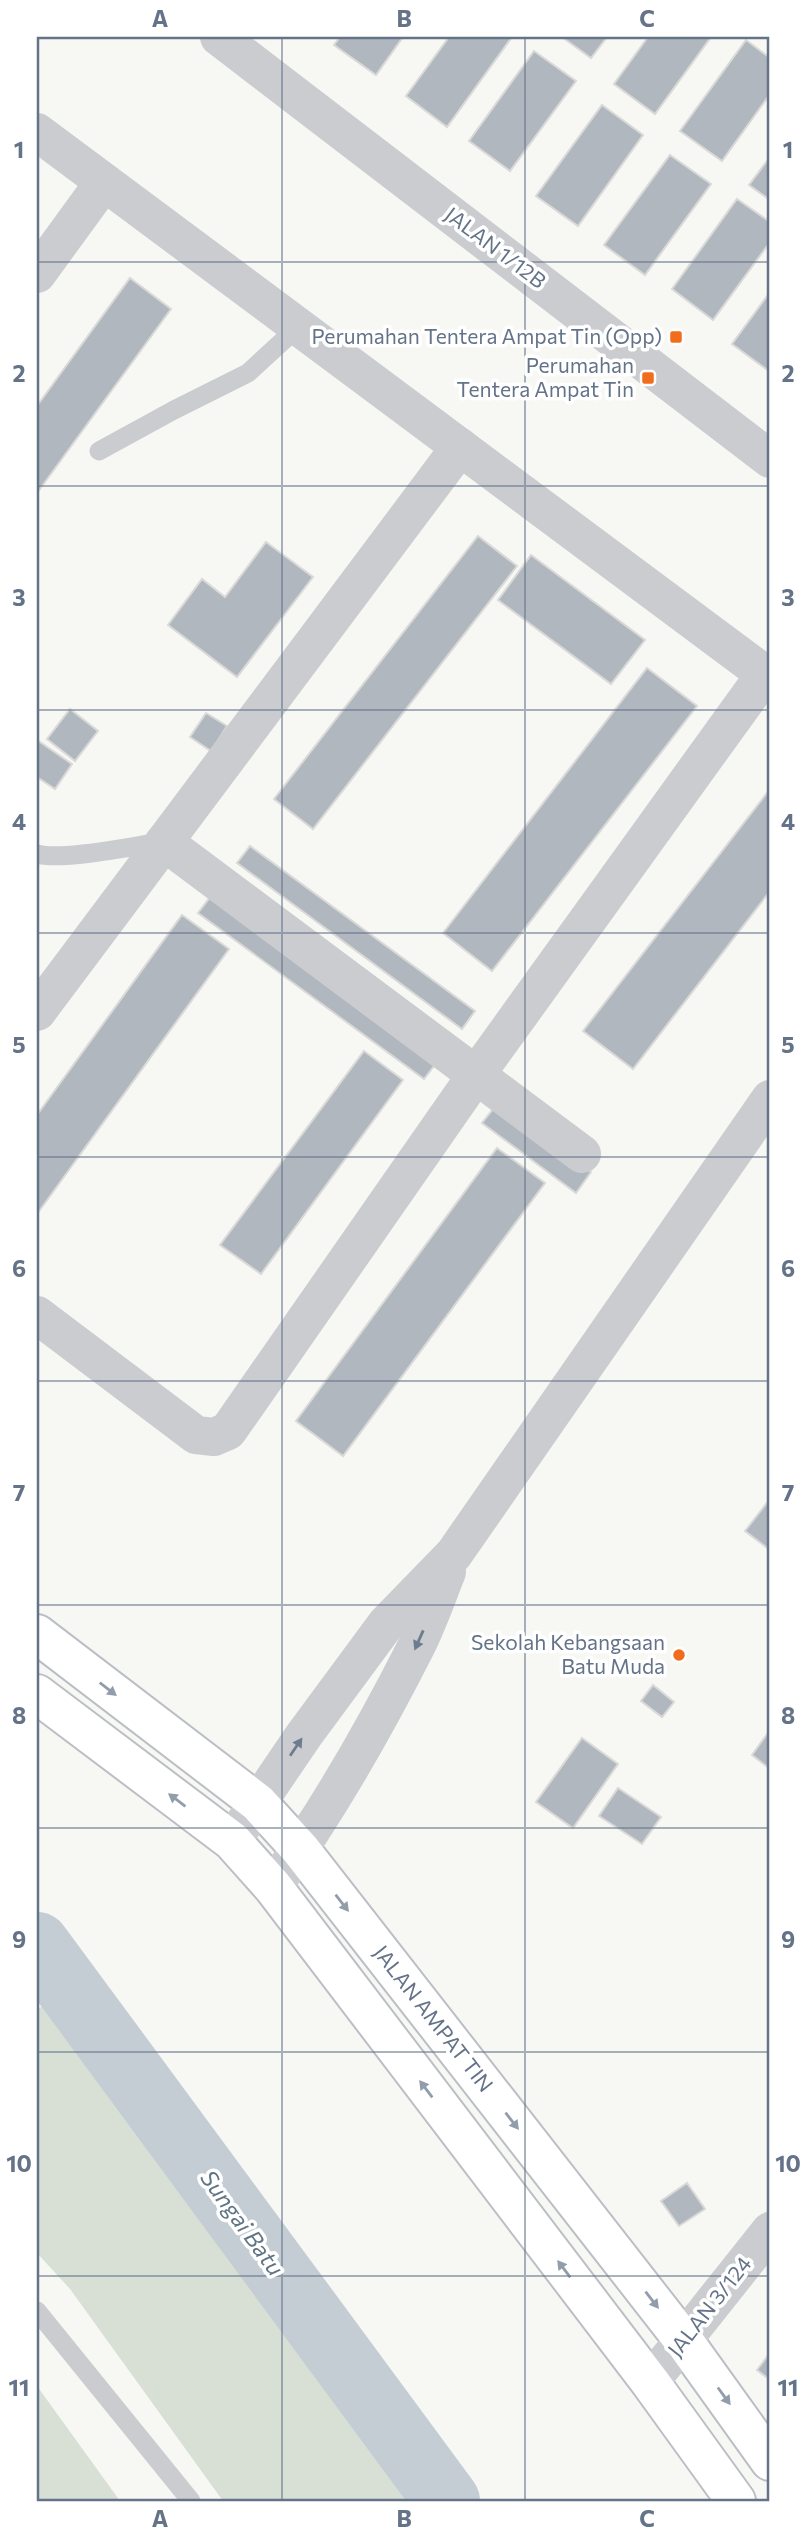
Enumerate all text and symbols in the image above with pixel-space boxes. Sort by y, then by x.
text: A [152,4,169,32]
text: B [396,4,412,32]
text: C [639,4,655,32]
text: 1 [14,135,24,163]
text: 1 [783,135,793,163]
street label: JALAN 1/12B [441,201,551,293]
place label: Perumahan Tentera Ampat Tin (Opp) [312,323,662,348]
marker: Perumahan Tentera Ampat Tin (Opp) [668,329,684,345]
place label: Perumahan Tentera Ampat Tin [457,352,634,401]
text: 2 [12,359,26,387]
text: 2 [781,359,795,387]
marker: Perumahan Tentera Ampat Tin [640,370,656,386]
text: 3 [12,583,26,611]
text: 3 [781,583,795,611]
text: 4 [12,807,26,835]
text: 4 [781,807,795,835]
text: 5 [12,1030,26,1058]
text: 5 [781,1030,795,1058]
text: 6 [12,1254,26,1282]
text: 6 [781,1254,795,1282]
text: 7 [13,1478,25,1506]
text: 7 [782,1478,794,1506]
one-way arrow [413,1629,424,1650]
place label: Sekolah Kebangsaan Batu Muda [471,1629,665,1678]
marker: Sekolah Kebangsaan Batu Muda [671,1647,687,1663]
one-way arrow [99,1681,117,1695]
text: 8 [12,1701,26,1729]
text: 8 [781,1701,795,1729]
one-way arrow [289,1738,303,1756]
one-way arrow [168,1793,186,1807]
one-way arrow [335,1893,350,1911]
text: 9 [12,1925,26,1953]
text: 9 [781,1925,795,1953]
street label: JALAN AMPAT TIN [369,1940,499,2096]
one-way arrow [419,2080,434,2098]
one-way arrow [505,2111,520,2129]
text: 10 [6,2149,32,2177]
text: 10 [775,2149,801,2177]
water label: Sungai Batu [195,2164,290,2281]
street label: JALAN 3/124 [662,2250,756,2361]
one-way arrow [557,2261,572,2279]
one-way arrow [645,2291,660,2309]
text: 11 [9,2373,29,2401]
text: 11 [778,2373,798,2401]
one-way arrow [716,2387,730,2405]
text: A [152,2504,169,2532]
text: B [396,2504,412,2532]
text: C [639,2504,655,2532]

